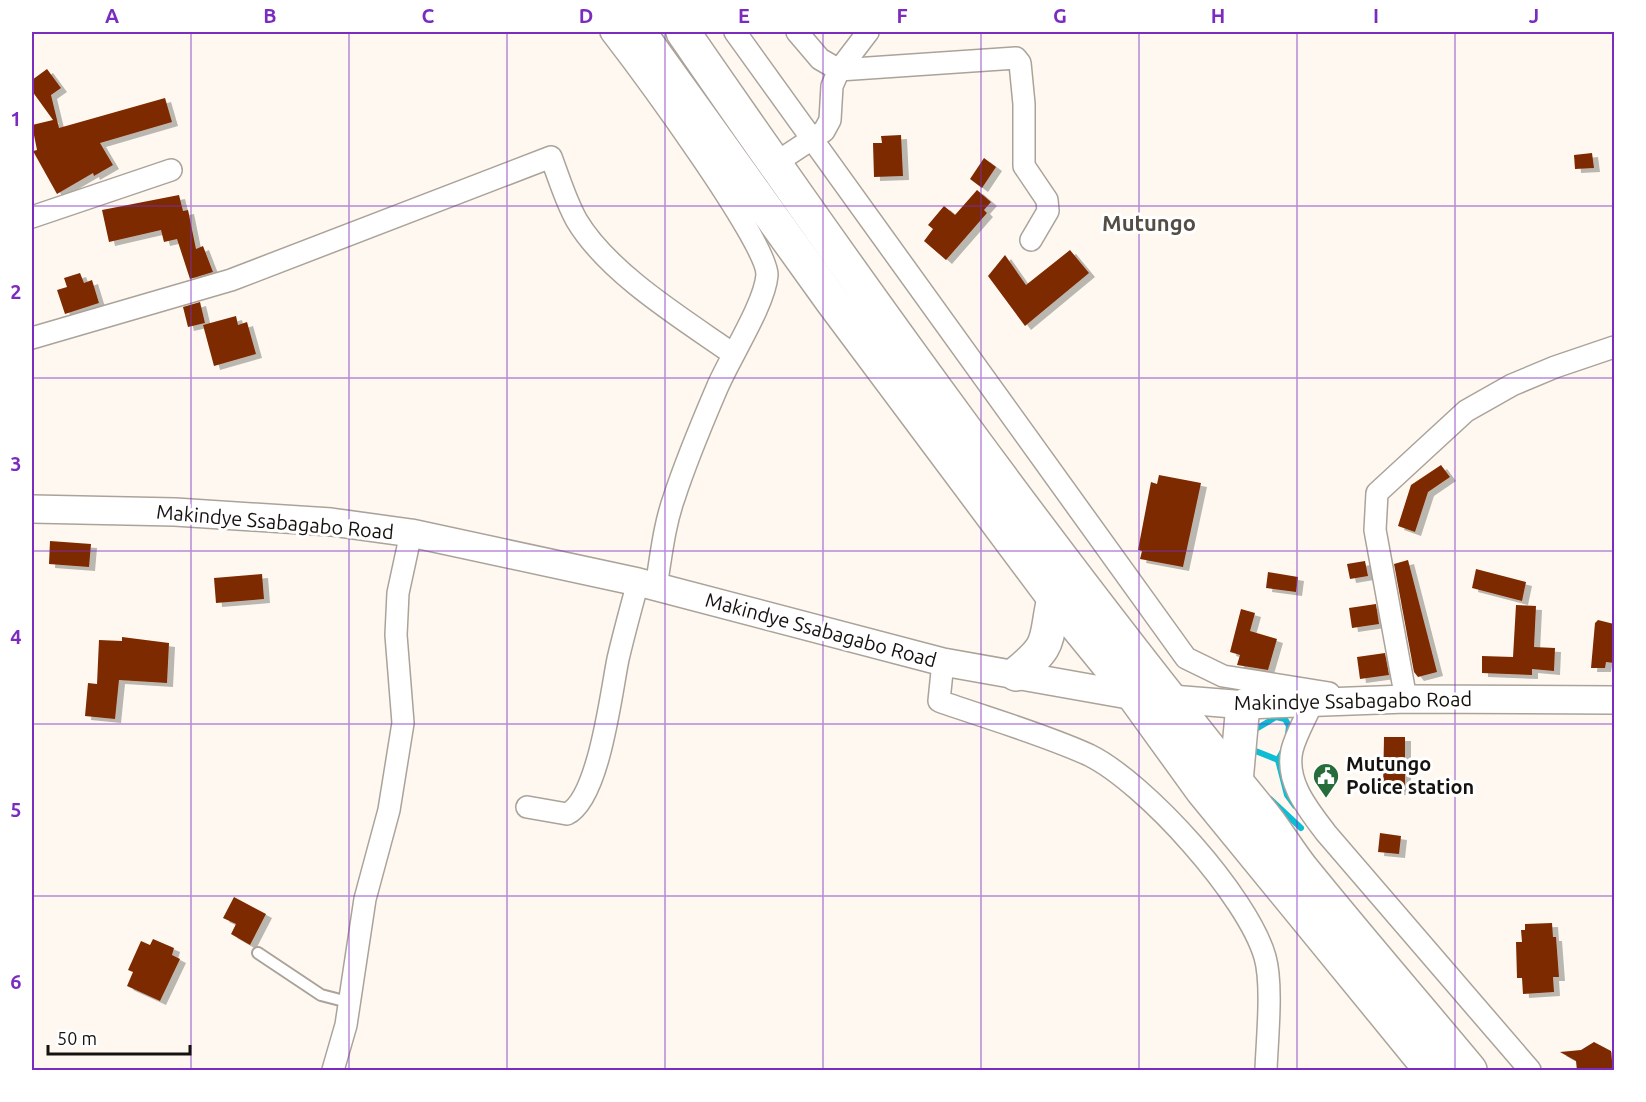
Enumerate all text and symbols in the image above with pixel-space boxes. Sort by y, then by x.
text: A [105,4,119,27]
text: B [263,4,277,27]
text: C [422,4,435,27]
text: D [579,4,593,27]
text: E [738,4,750,27]
text: F [896,4,908,27]
text: G [1053,4,1067,27]
text: H [1211,4,1225,27]
text: I [1373,4,1379,27]
text: J [1529,4,1539,27]
text: 1 [10,107,22,130]
district label: Mutungo [1102,210,1196,235]
text: 2 [10,280,22,303]
text: 3 [10,452,22,475]
street label: Makindye Ssabagabo Road [155,500,395,543]
street label: Makindye Ssabagabo Road [703,588,939,671]
text: 4 [10,625,22,648]
street label: Makindye Ssabagabo Road [1234,687,1472,714]
place label: Mutungo Police station [1346,752,1474,798]
public building icon: Mutungo Police station [1311,761,1341,799]
text: 5 [10,798,22,821]
text: 6 [10,970,22,993]
scale bar [48,1018,190,1056]
text: 50 m [57,1028,97,1048]

